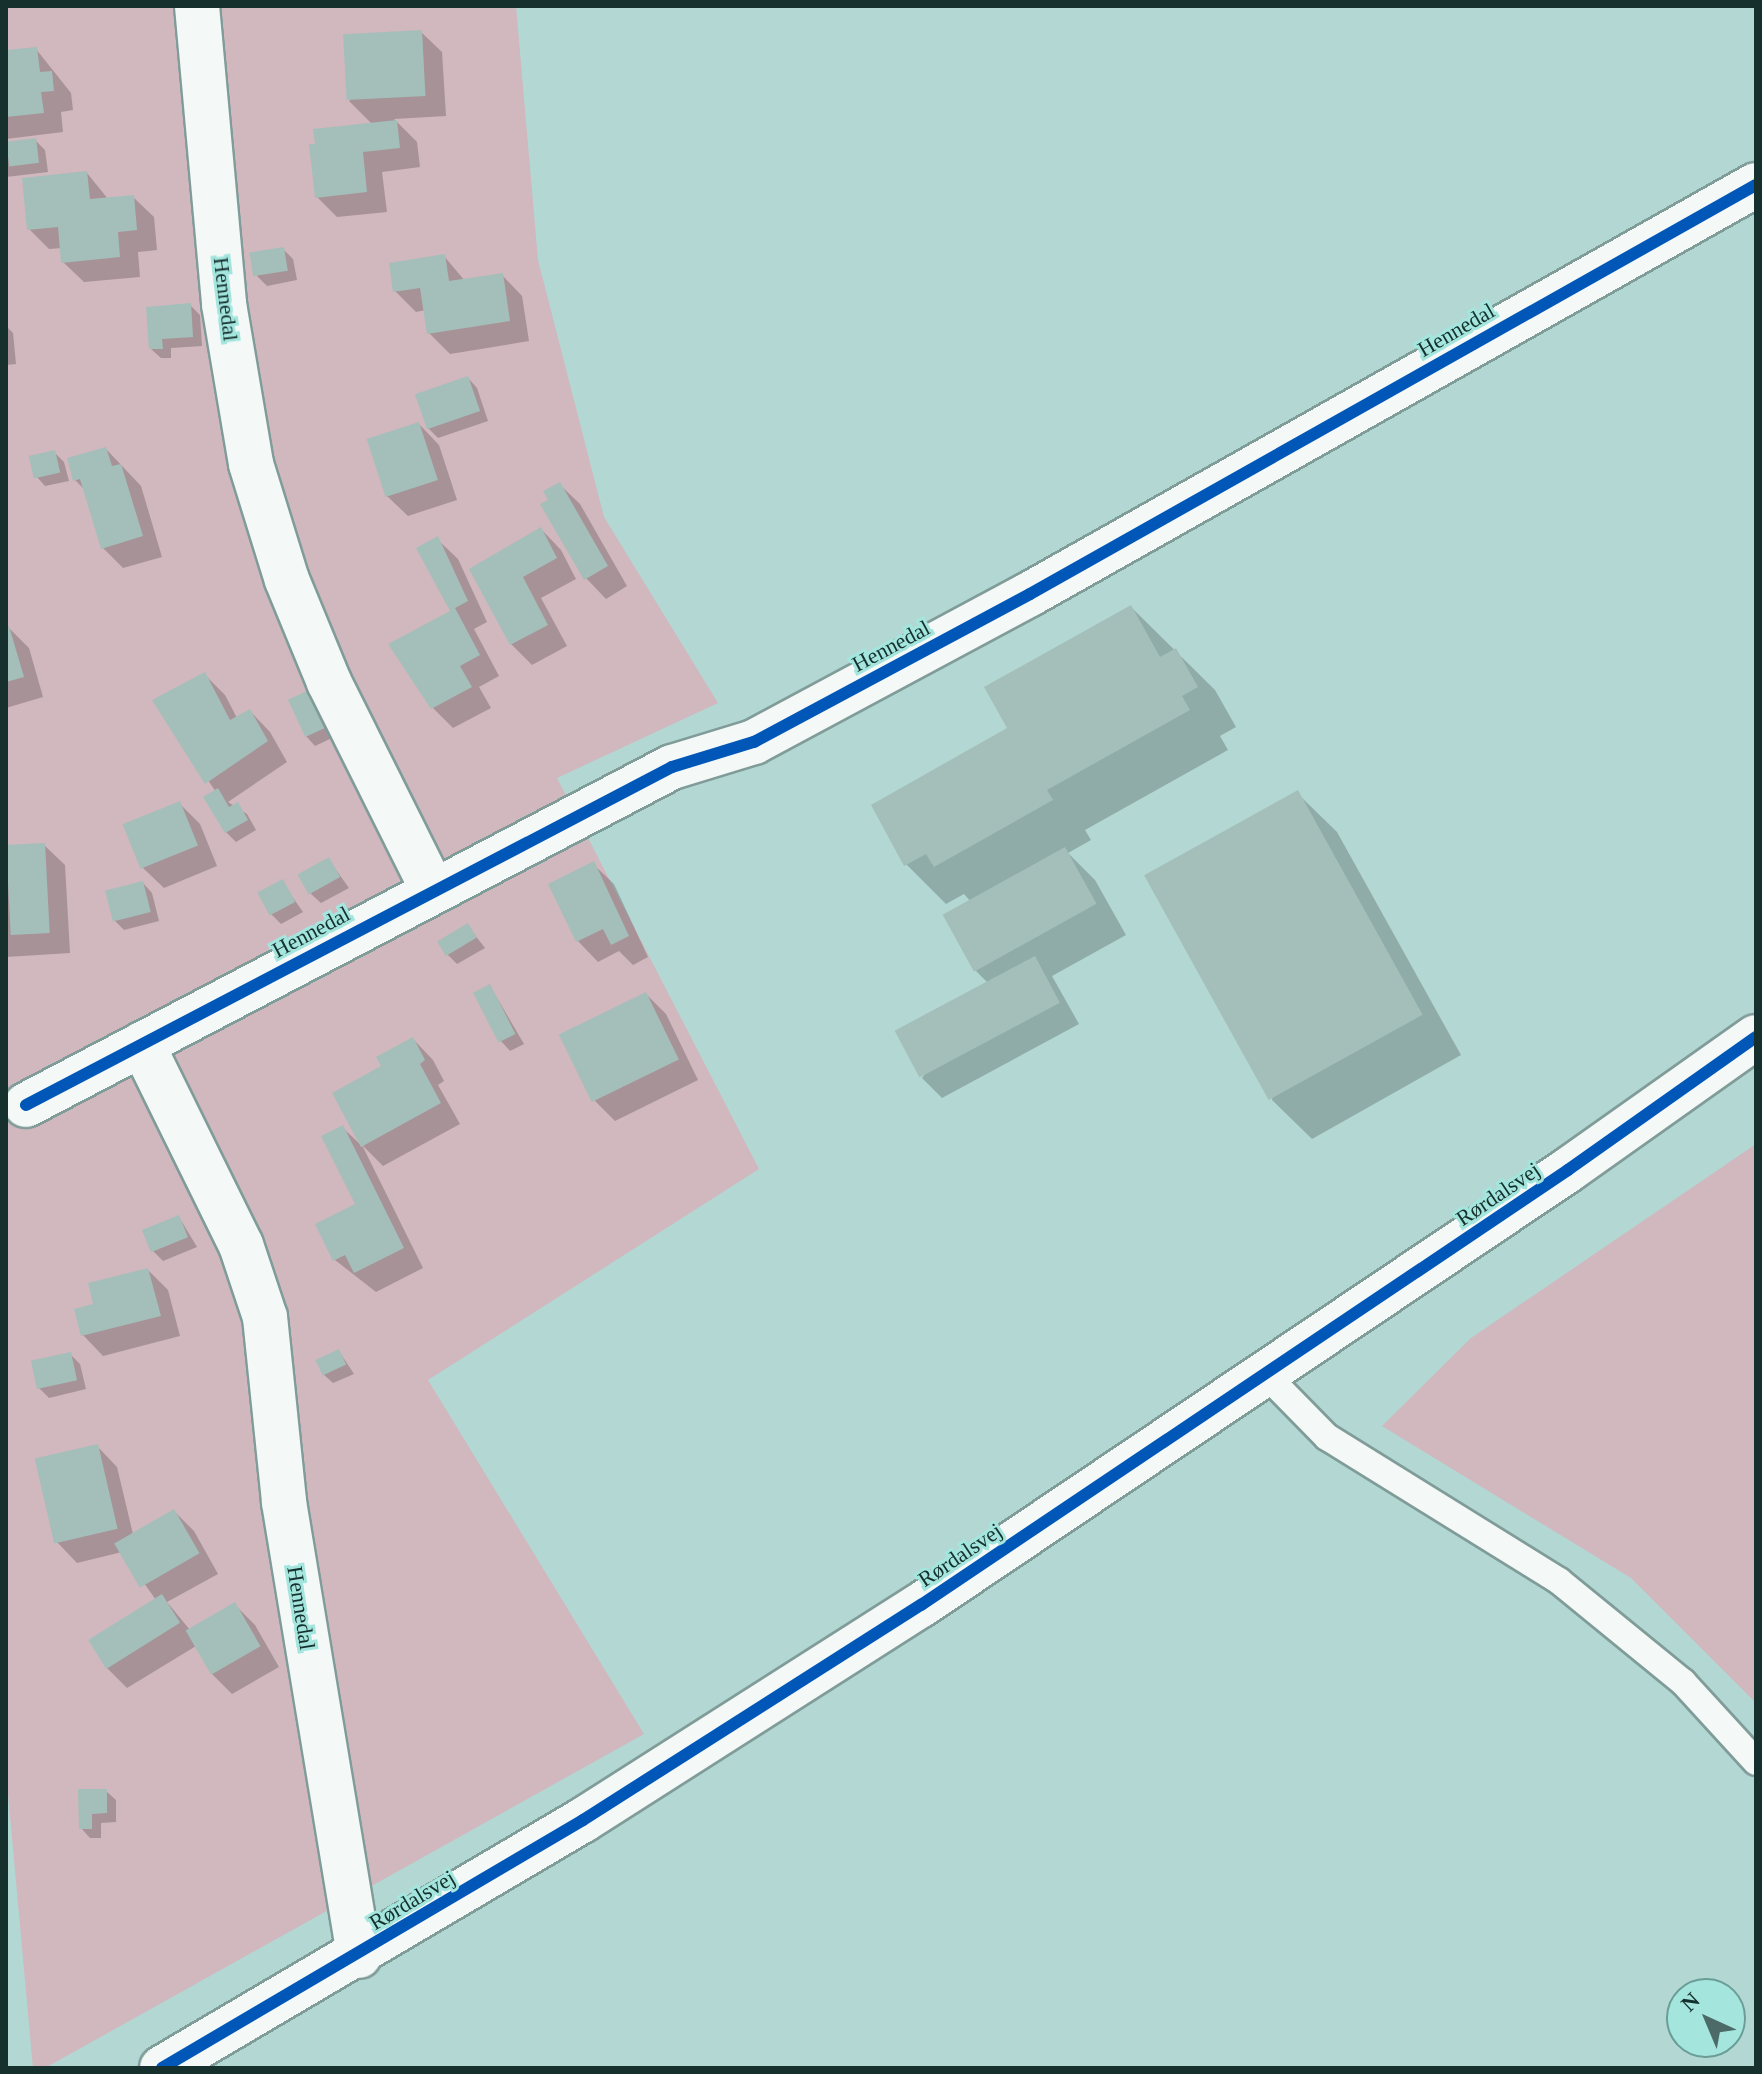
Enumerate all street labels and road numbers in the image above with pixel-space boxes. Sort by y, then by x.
street label: Hennedal [208,256,244,342]
street label: Hennedal [1413,297,1499,363]
street label: Hennedal [848,615,934,677]
street label: Hennedal [268,901,354,963]
street label: Rørdalsvej [1451,1156,1545,1232]
street label: Rørdalsvej [913,1517,1007,1593]
street label: Hennedal [281,1564,321,1652]
street label: Rørdalsvej [364,1864,460,1936]

